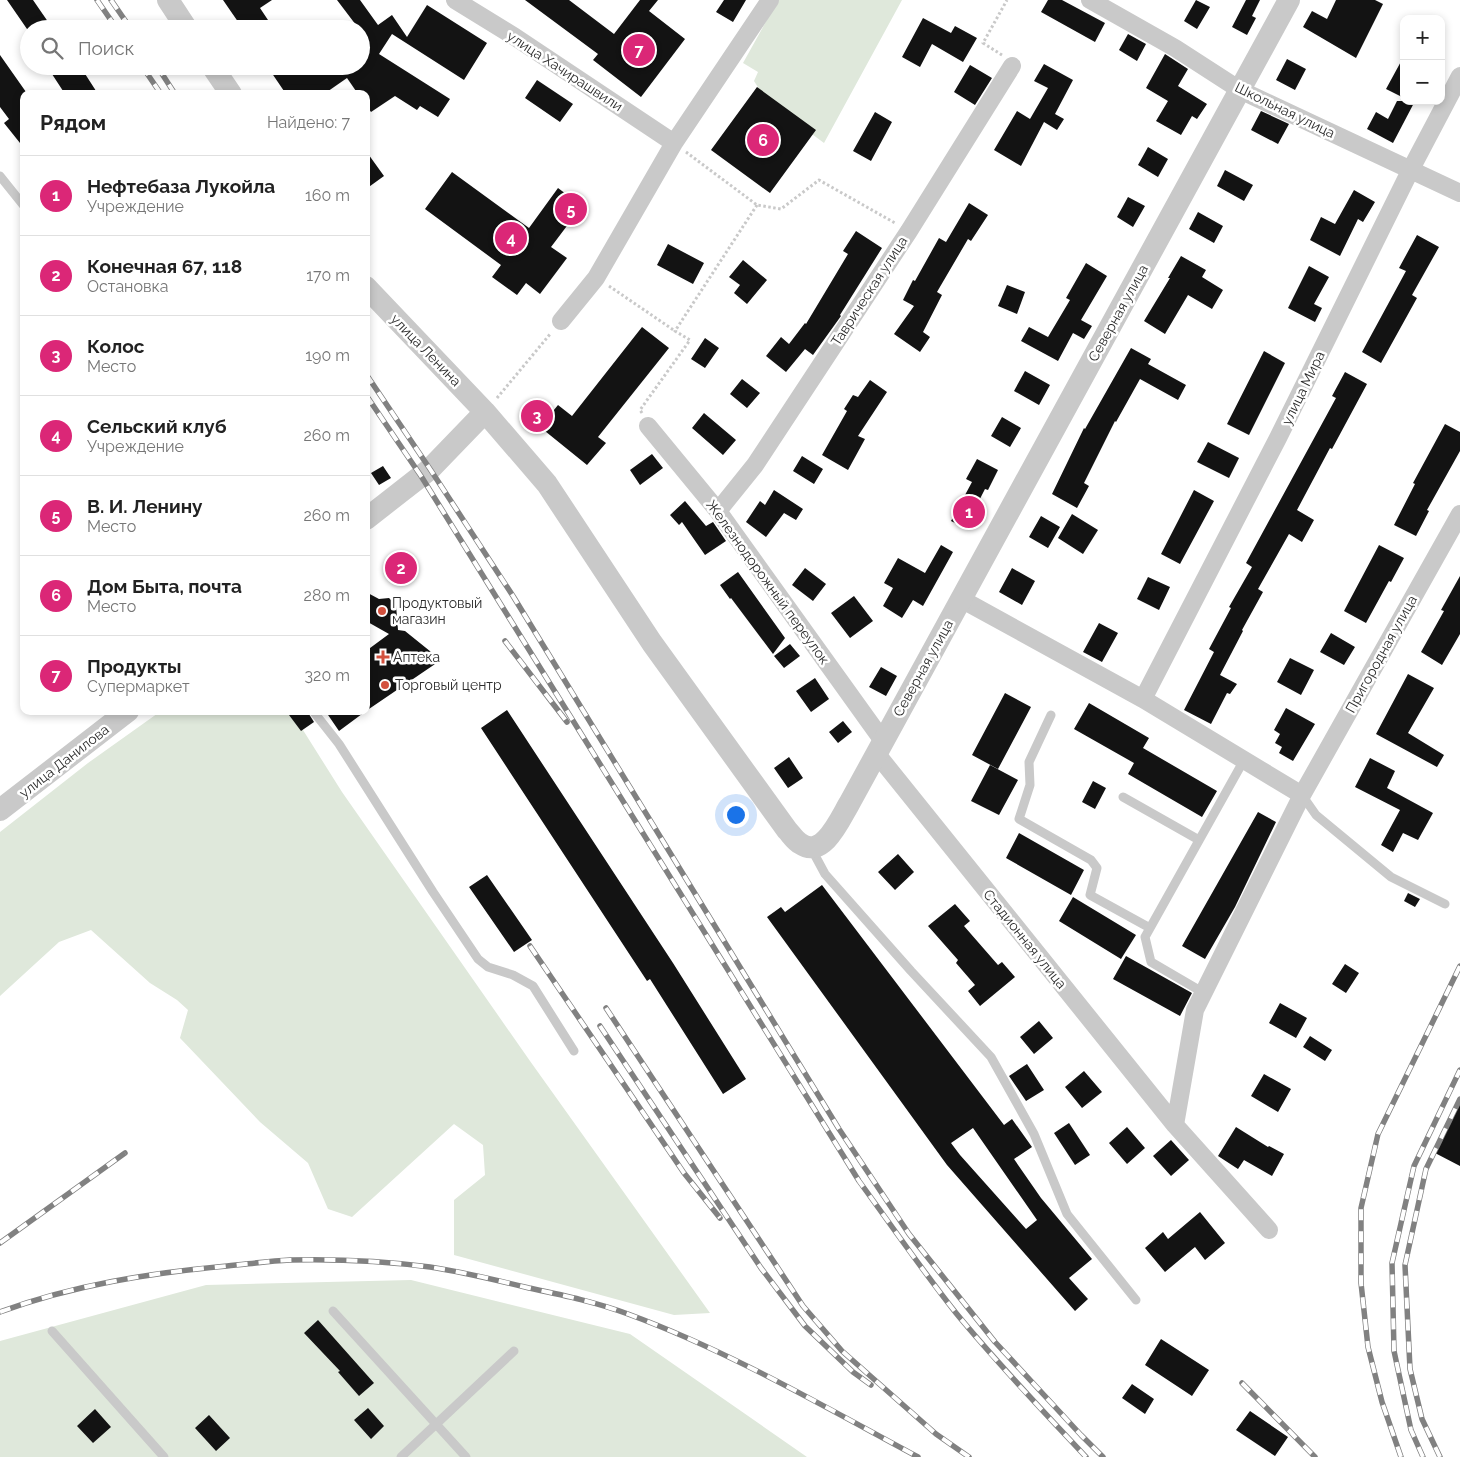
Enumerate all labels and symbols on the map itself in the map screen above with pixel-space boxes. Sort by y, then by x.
street label: улица Хачирашвили [504,28,626,114]
pin: 7 [623,31,655,69]
street label: Школьная улица [1232,79,1338,141]
pin: 6 [747,121,779,159]
pin: 5 [555,190,587,228]
pin: 4 [495,219,527,257]
street label: Таврическая улица [828,233,910,349]
street label: Северная улица [1085,262,1151,364]
street label: улица Ленина [388,311,464,389]
street label: улица Мира [1278,349,1328,427]
pin: 3 [521,397,553,435]
pin: 1 [953,493,985,531]
street label: Железнодорожный переулок [703,497,833,667]
pin: 2 [385,549,417,587]
street label: Пригородная улица [1342,592,1420,716]
place label: Продуктовый магазин [392,595,482,627]
marker: Продуктовый магазин [376,605,388,617]
street label: Северная улица [890,617,956,719]
place label: Аптека [393,649,440,665]
marker: Аптека [377,651,389,663]
place label: Торговый центр [395,677,502,693]
marker: Торговый центр [379,679,391,691]
street label: улица Данилова [16,721,112,801]
your location [723,802,749,828]
street label: Стадионная улица [980,886,1070,992]

